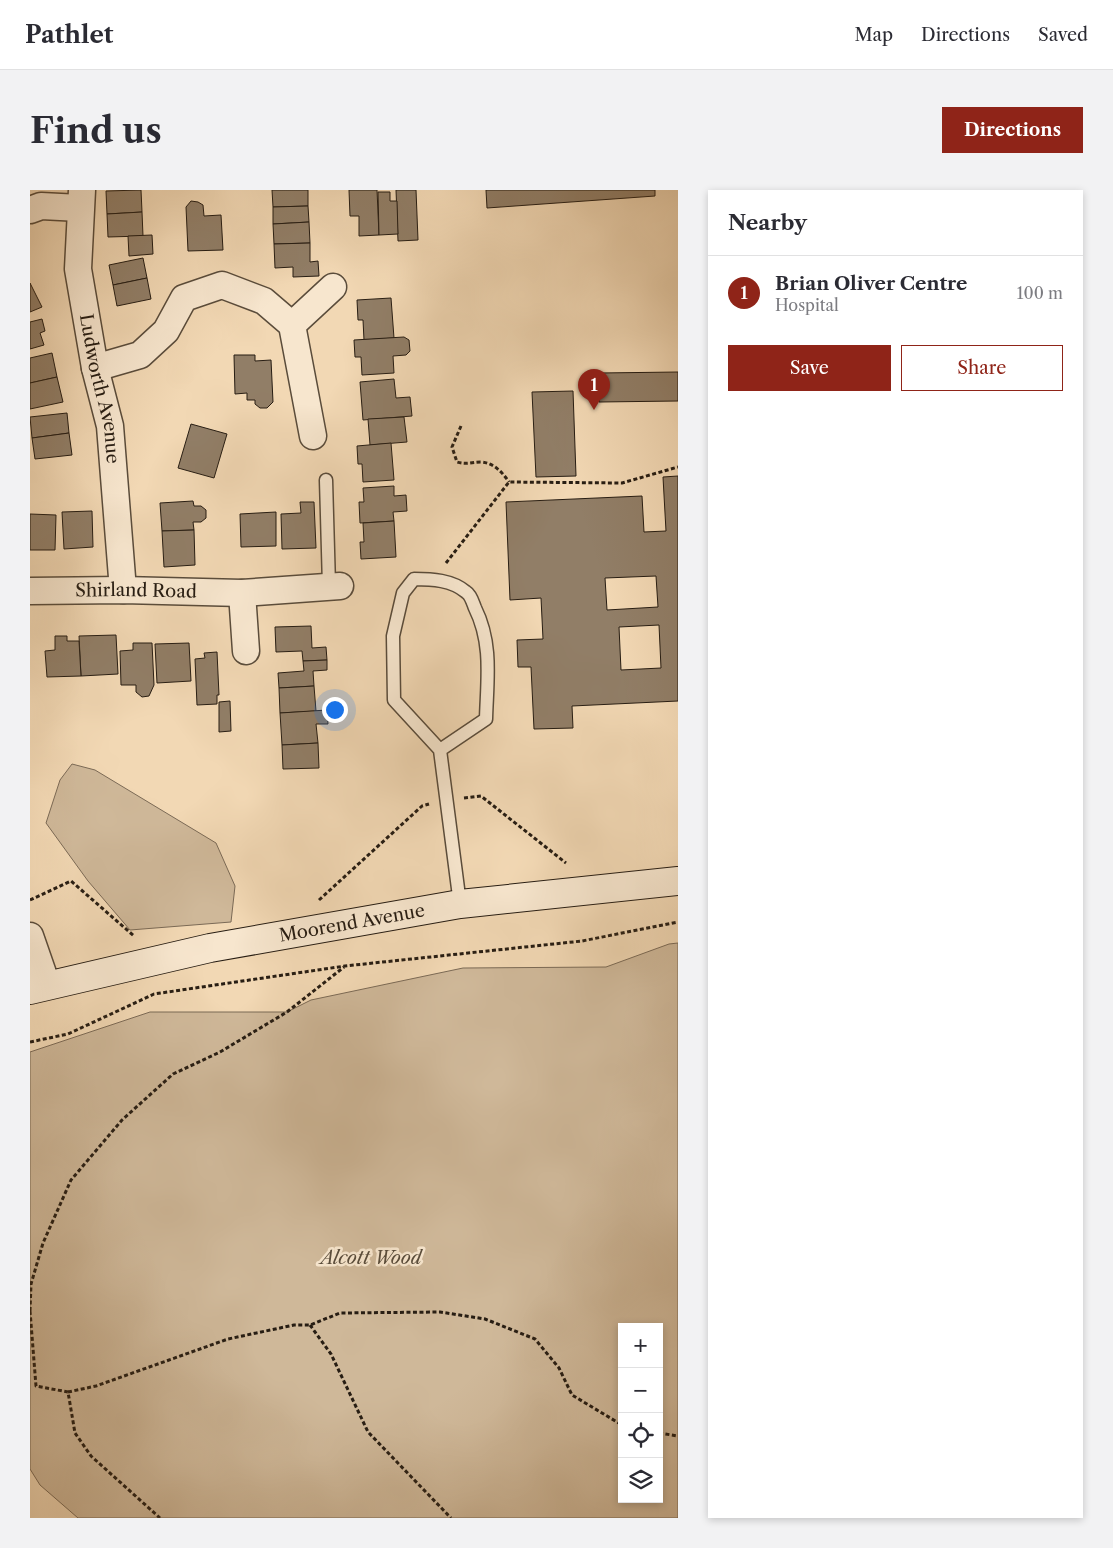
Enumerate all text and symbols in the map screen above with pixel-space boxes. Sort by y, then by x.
text: Pathlet [25,20,113,49]
text: Map [854,24,893,46]
text: Directions [921,24,1010,46]
text: Saved [1038,24,1088,46]
button: Directions [942,107,1083,153]
text: Find us [30,109,162,152]
text: Nearby [728,210,807,235]
text: Brian Oliver Centre [775,272,967,295]
text: 1 [740,283,748,303]
text: 100 m [1017,283,1063,303]
text: Hospital [775,295,839,315]
street label: Ludworth Avenue [75,312,124,465]
button: Save [728,345,891,391]
button: Share [901,345,1063,391]
pin: 1 [578,369,610,410]
street label: Shirland Road [75,579,197,603]
your location [322,697,348,723]
street label: Moorend Avenue [277,899,427,947]
park label: Alcott Wood [318,1247,424,1269]
map controls [618,1323,663,1503]
button: + [618,1323,663,1368]
button: − [618,1368,663,1413]
button: locate [618,1413,663,1458]
button: layers [618,1458,663,1503]

